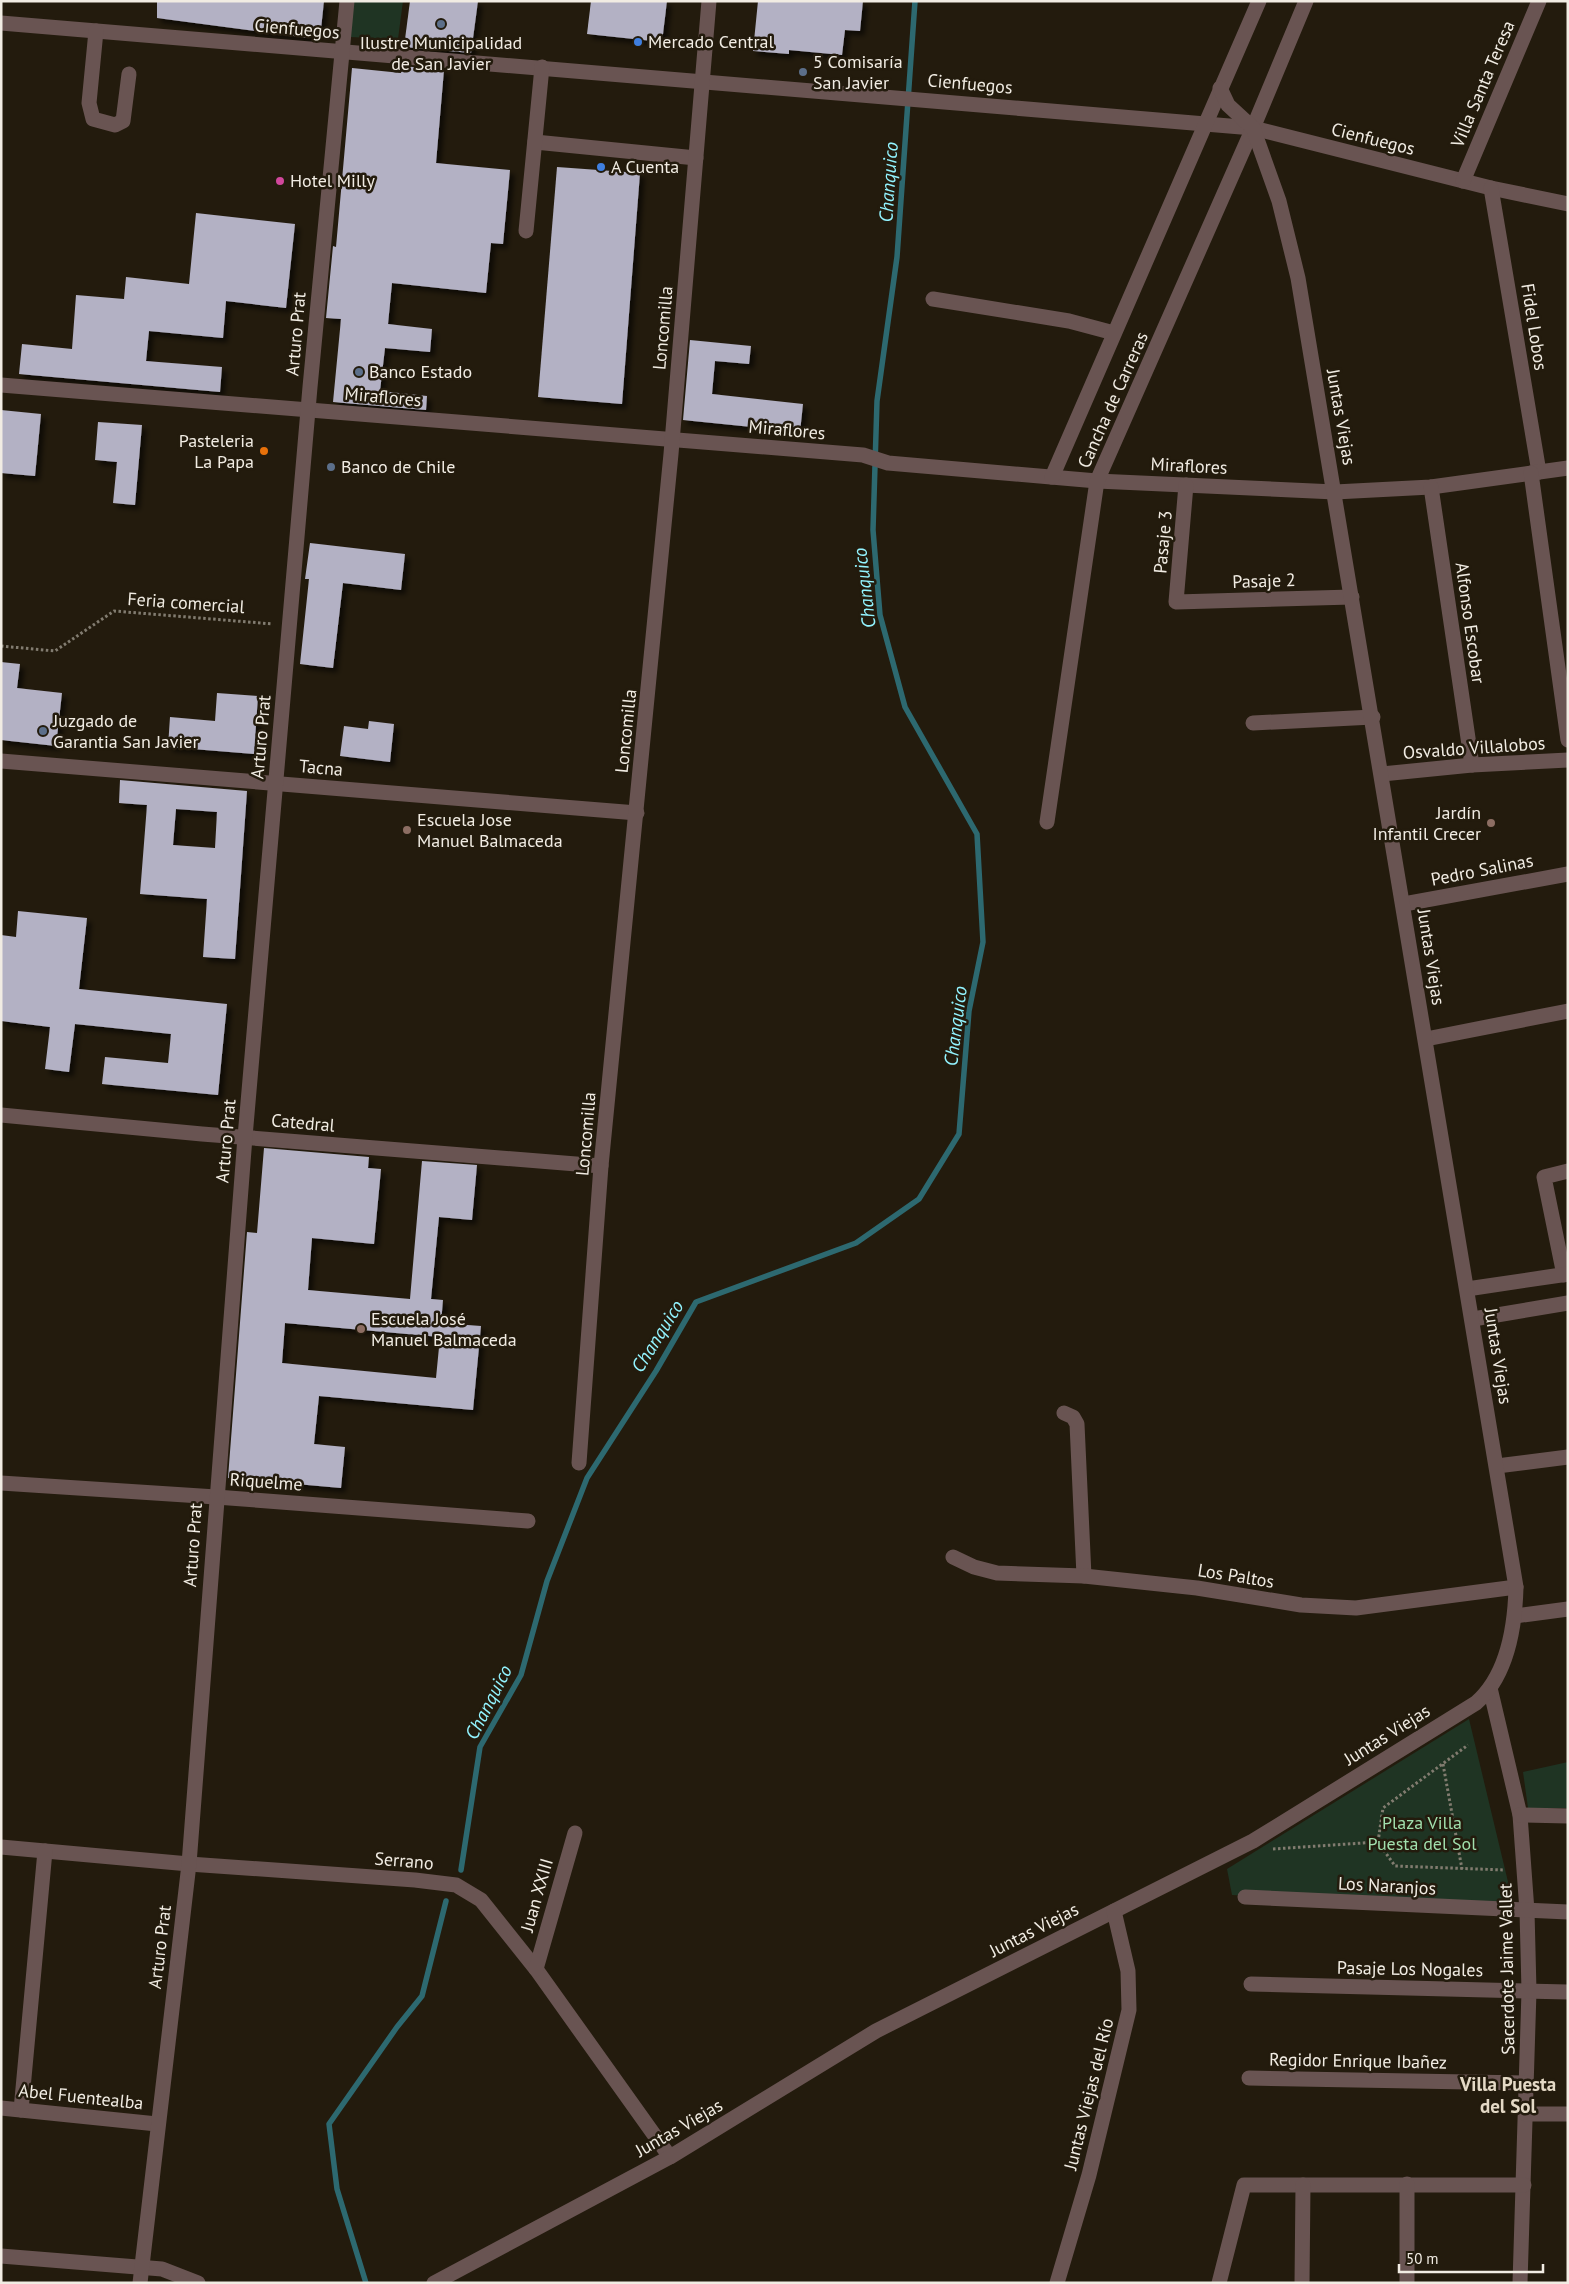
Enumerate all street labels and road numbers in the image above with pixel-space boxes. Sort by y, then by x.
street label: Cienfuegos [254,13,341,44]
street label: Villa Santa Teresa [1445,17,1520,152]
street label: Cienfuegos [927,68,1014,99]
street label: Cienfuegos [1329,117,1417,160]
street label: Fidel Lobos [1516,282,1553,372]
street label: Loncomilla [647,285,678,371]
street label: Arturo Prat [280,291,311,377]
street label: Cancha de Carreras [1072,328,1153,472]
street label: Juntas Viejas [1322,366,1361,467]
street label: Miraflores [344,382,422,411]
street label: Miraflores [748,415,826,444]
street label: Miraflores [1150,452,1228,479]
street label: Pasaje 3 [1148,509,1177,575]
street label: Alfonso Escobar [1451,561,1490,685]
street label: Pasaje 2 [1232,568,1296,593]
street label: Feria comercial [127,587,246,618]
street label: Loncomilla [610,688,641,774]
street label: Arturo Prat [245,694,276,780]
street label: Osvaldo Villalobos [1402,731,1546,764]
street label: Tacna [298,754,344,781]
street label: Pedro Salinas [1429,848,1535,891]
street label: Juntas Viejas [1412,906,1450,1007]
street label: Loncomilla [570,1091,601,1177]
street label: Arturo Prat [210,1098,241,1184]
street label: Catedral [270,1108,337,1137]
street label: Juntas Viejas [1479,1305,1517,1406]
street label: Riquelme [229,1467,303,1496]
street label: Arturo Prat [178,1502,207,1588]
street label: Los Paltos [1196,1558,1276,1593]
street label: Juntas Viejas [1339,1699,1434,1771]
street label: Serrano [373,1846,435,1875]
street label: Juan XXIII [515,1855,558,1935]
street label: Los Naranjos [1337,1871,1437,1900]
street label: Sacerdote Jaime Vallet [1494,1883,1519,2055]
street label: Juntas Viejas [984,1897,1082,1962]
street label: Arturo Prat [143,1904,176,1990]
street label: Pasaje Los Nogales [1337,1956,1483,1981]
street label: Juntas Viejas del Río [1058,2015,1119,2173]
street label: Regidor Enrique Ibañez [1269,2047,1447,2074]
street label: Abel Fuentealba [18,2079,145,2114]
street label: Juntas Viejas [630,2093,727,2162]

